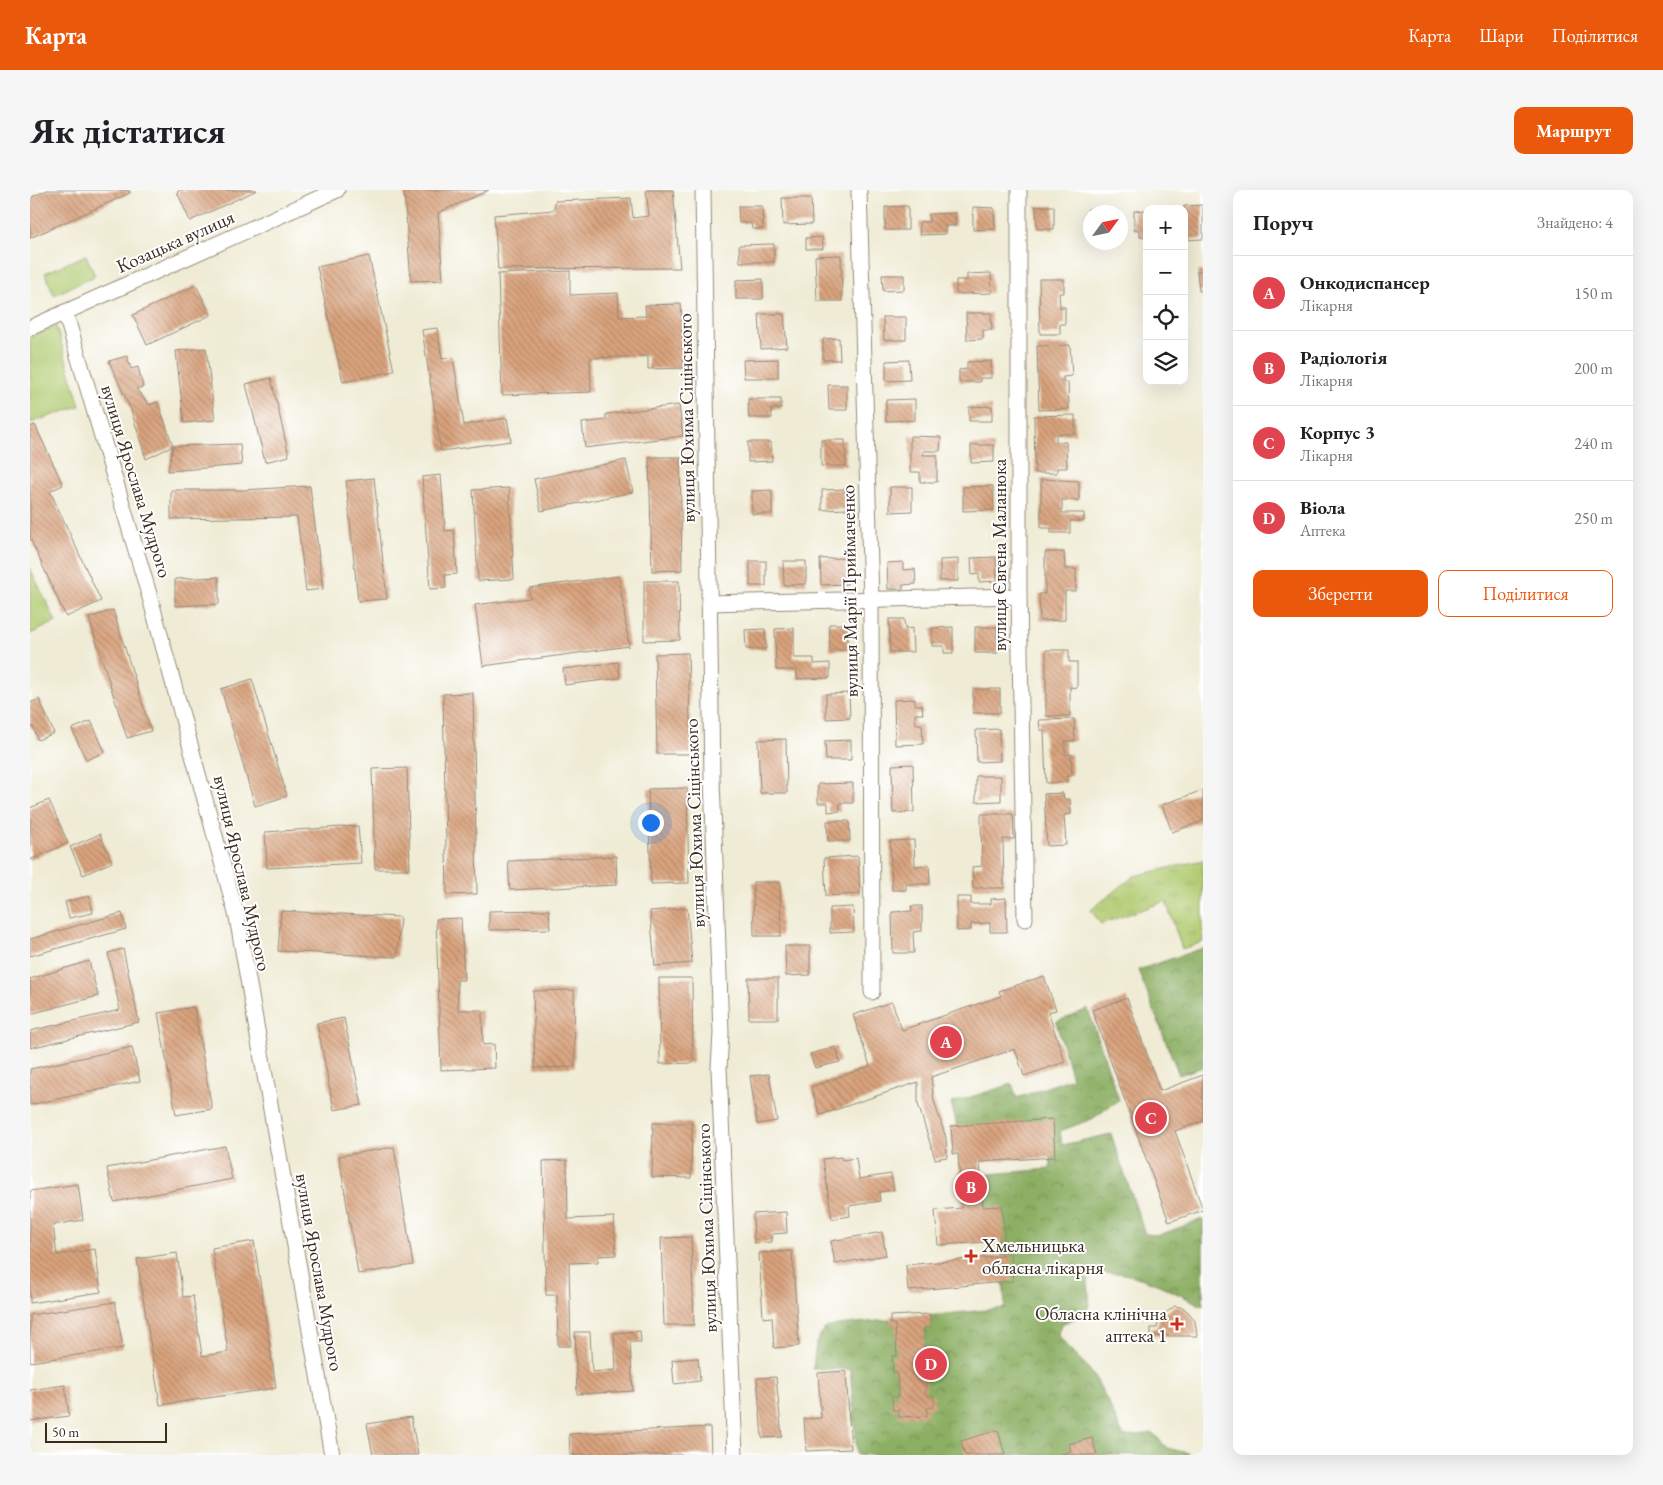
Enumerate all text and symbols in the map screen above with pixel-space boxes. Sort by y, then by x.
text: Карта [25,20,87,51]
text: Карта [1408,24,1451,47]
text: Шари [1479,24,1524,47]
text: Поділитися [1552,24,1638,47]
button: Маршрут [1514,107,1633,154]
text: Як дістатися [30,108,225,153]
street label: Козацька вулиця [112,204,239,279]
north arrow [1083,205,1128,250]
map controls [1143,205,1188,385]
button: + [1143,205,1188,250]
text: Поруч [1253,209,1313,236]
text: Знайдено: 4 [1537,212,1613,233]
button: − [1143,250,1188,295]
text: Онкодиспансер [1300,270,1430,295]
text: A [1263,283,1275,304]
text: 150 m [1574,283,1613,304]
button: locate [1143,295,1188,340]
text: Лікарня [1300,295,1353,316]
street label: вулиця Юхима Сіцінського [672,313,701,523]
button: layers [1143,340,1188,385]
text: Радіологія [1300,345,1387,370]
text: B [1264,358,1274,379]
text: 200 m [1574,358,1613,379]
text: Лікарня [1300,370,1353,391]
street label: вулиця Ярослава Мудрого [95,382,178,581]
text: Корпус 3 [1300,420,1375,445]
text: C [1263,433,1275,454]
text: 240 m [1574,433,1613,454]
text: Лікарня [1300,445,1353,466]
street label: вулиця Євгена Маланюка [987,458,1012,651]
street label: вулиця Марії Приймаченко [835,484,864,698]
text: Віола [1300,495,1345,520]
text: D [1263,508,1275,529]
text: 250 m [1574,508,1613,529]
text: Аптека [1300,520,1346,541]
button: Зберегти [1253,570,1428,617]
button: Поділитися [1438,570,1613,617]
street label: вулиця Юхима Сіцінського [678,718,711,928]
street label: вулиця Ярослава Мудрого [208,773,277,974]
your location [638,810,664,836]
pin: A [930,1023,962,1061]
pin: C [1135,1099,1167,1137]
street label: вулиця Юхима Сіцінського [690,1123,723,1333]
pin: B [955,1168,987,1206]
street label: вулиця Ярослава Мудрого [290,1171,349,1373]
place label: Хмельницька обласна лікарня [981,1233,1104,1280]
marker: Хмельницька обласна лікарня [964,1249,978,1263]
place label: Обласна клінічна аптека 1 [1035,1301,1167,1348]
marker: Обласна клінічна аптека 1 [1171,1318,1183,1330]
pin: D [915,1345,947,1383]
scale bar [45,1420,168,1443]
text: 50 m [52,1423,79,1441]

